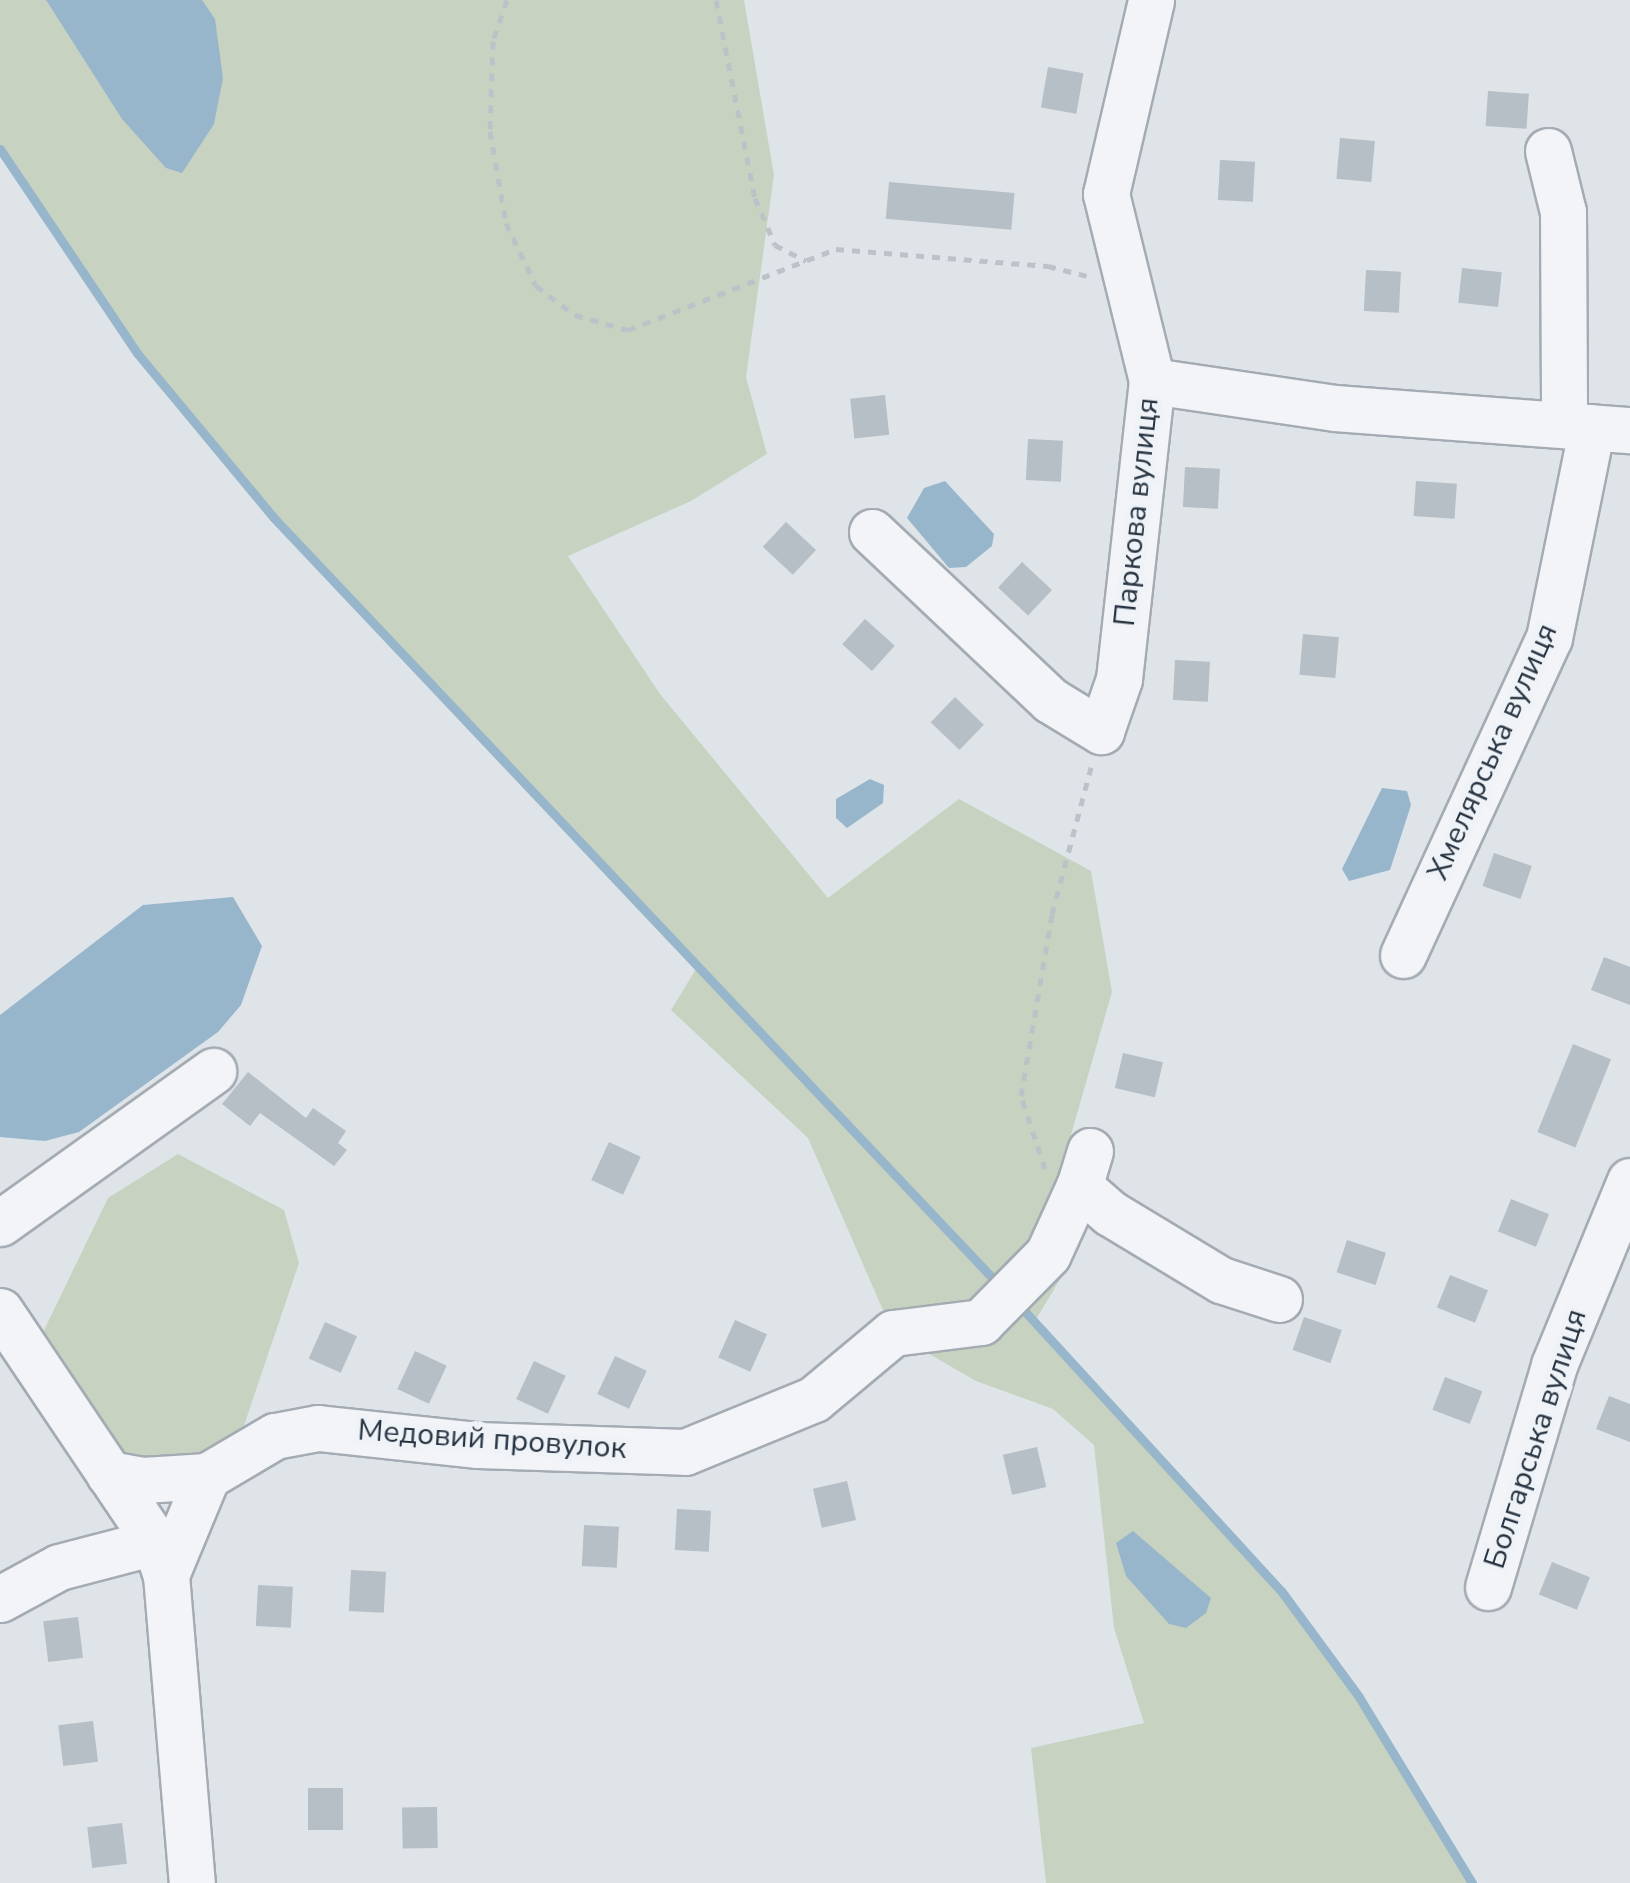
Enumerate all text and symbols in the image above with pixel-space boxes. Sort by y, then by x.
street label: Паркова вулиця [1107,396,1167,628]
street label: Хмелярська вулиця [1420,618,1566,886]
street label: Болгарська вулиця [1477,1305,1595,1573]
street label: Медовий провулок [356,1413,628,1467]

